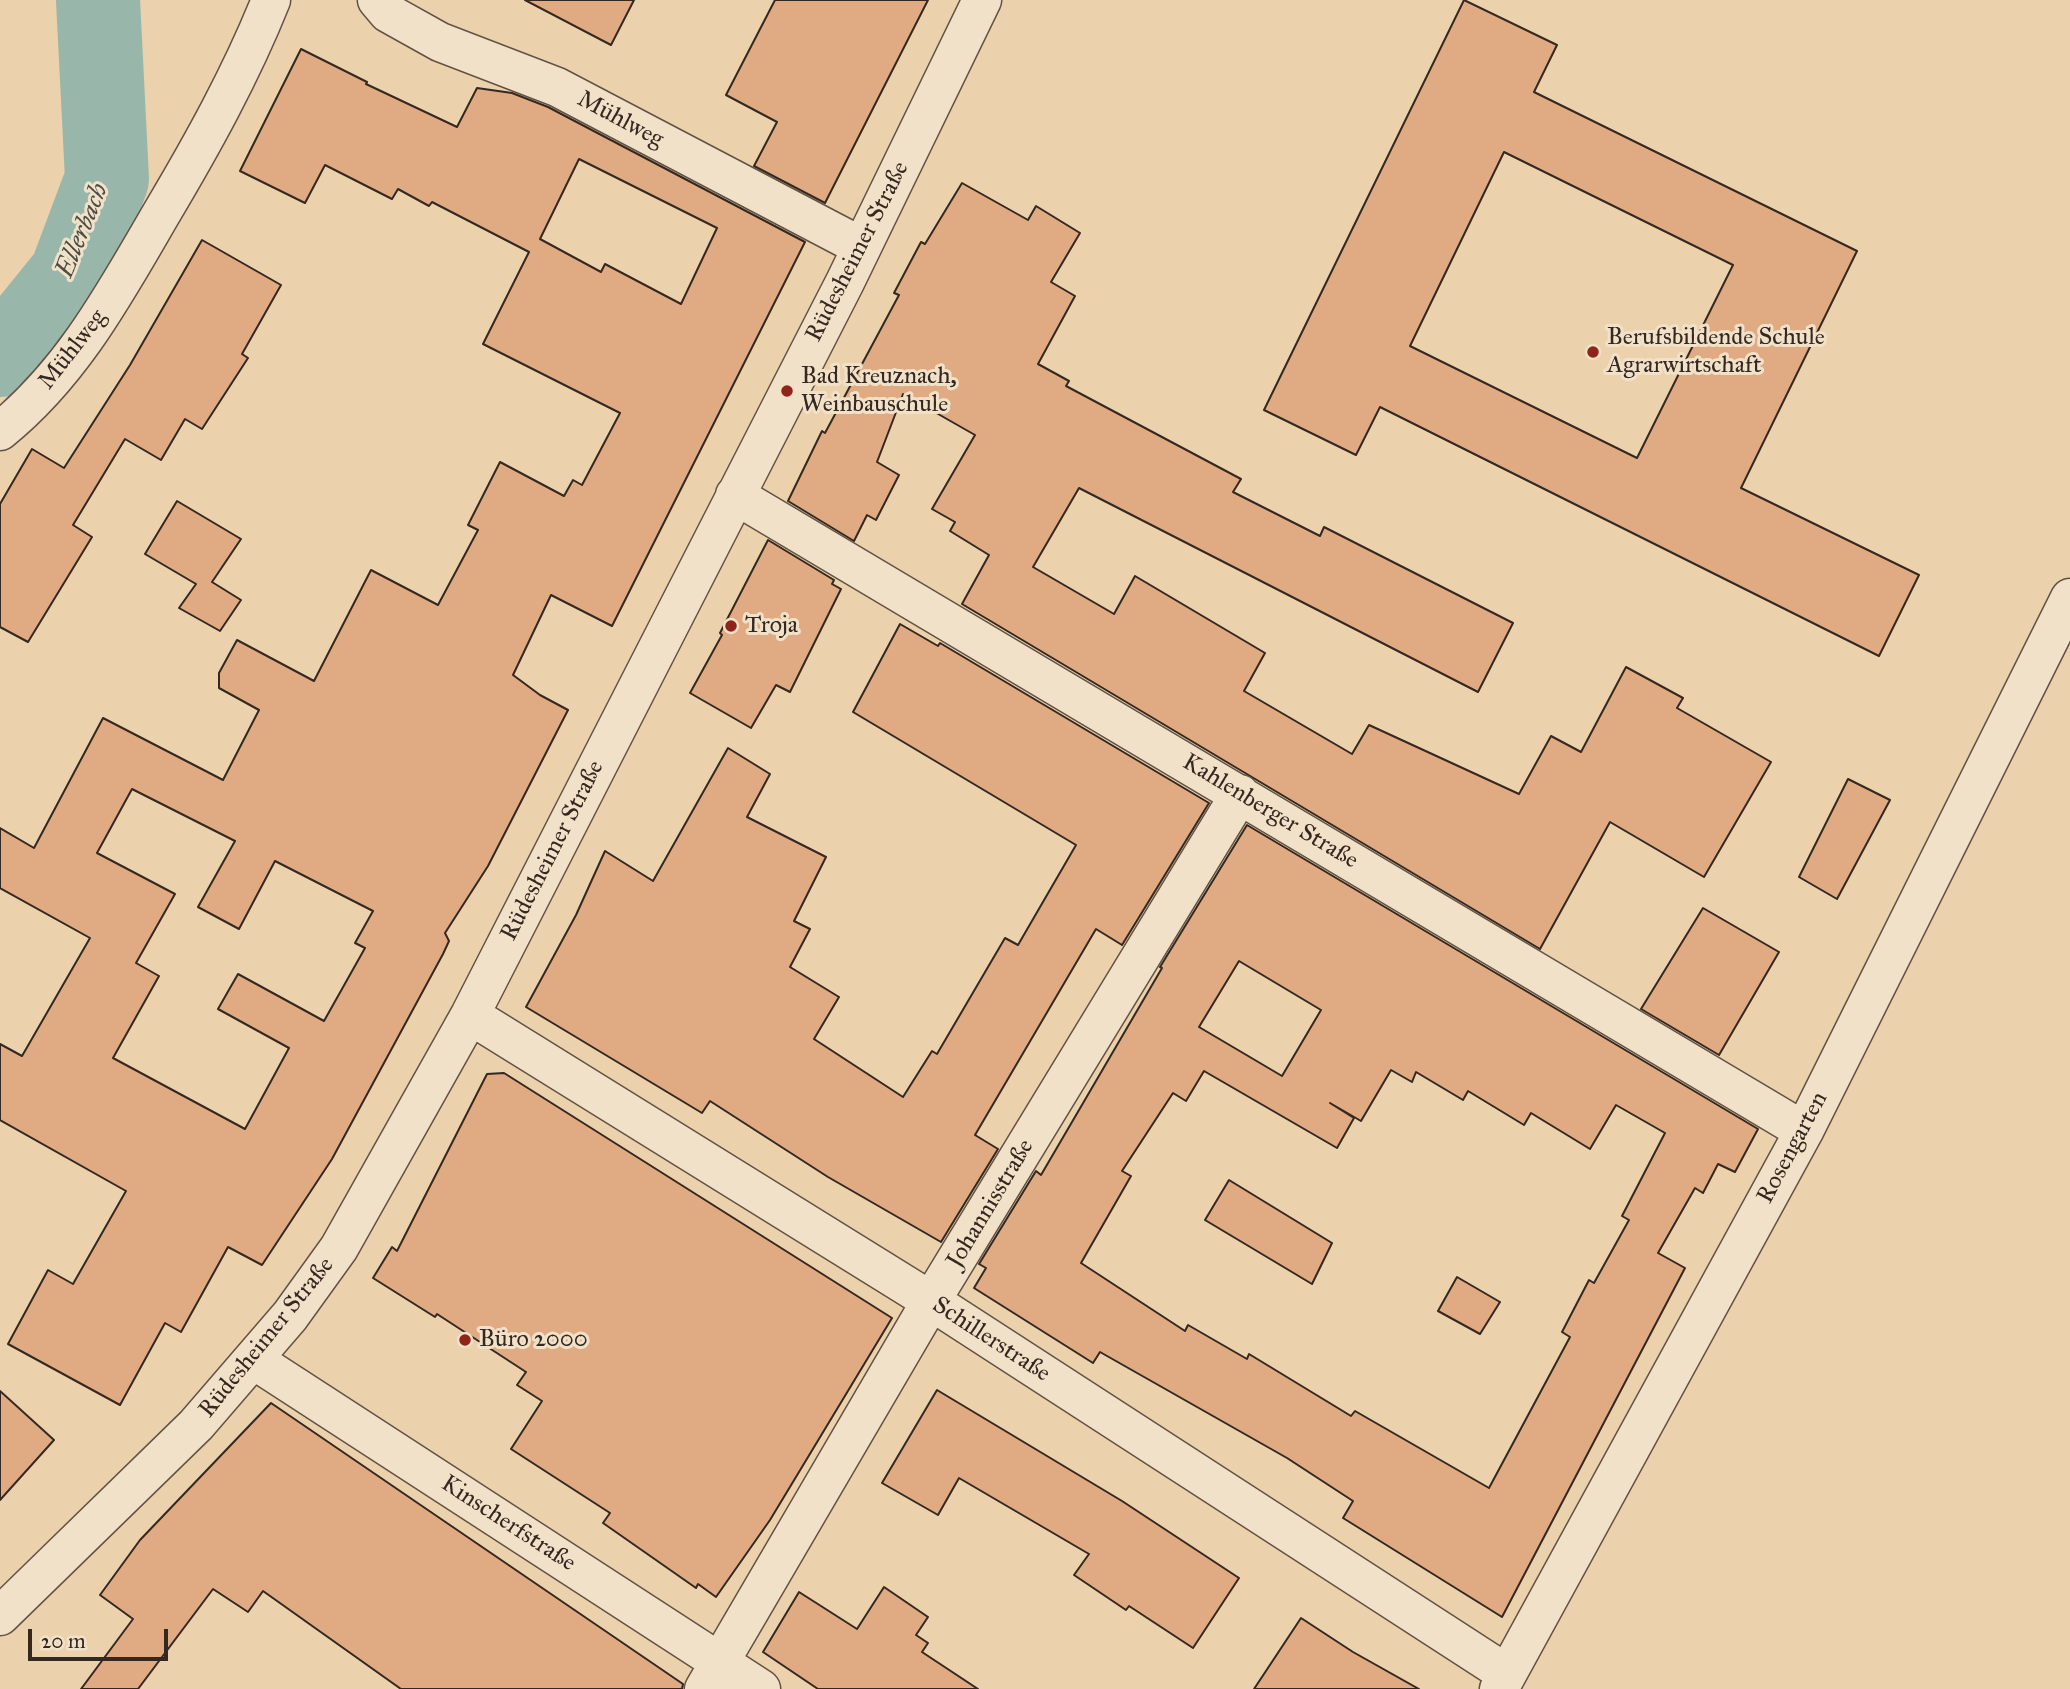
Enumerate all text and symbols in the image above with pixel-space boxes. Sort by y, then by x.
street label: Mühlweg [572,85,668,155]
street label: Rüdesheimer Straße [800,157,916,347]
water label: Ellerbach [50,179,116,283]
street label: Mühlweg [33,304,113,396]
place label: Berufsbildende Schule Agrarwirtschaft [1607,324,1825,380]
marker: Berufsbildende Schule Agrarwirtschaft [1585,344,1601,360]
place label: Bad Kreuznach, Weinbauschule [801,363,957,419]
marker: Bad Kreuznach, Weinbauschule [779,383,795,399]
place label: Troja [745,612,798,640]
marker: Troja [723,618,739,634]
street label: Kahlenberger Straße [1177,748,1363,876]
street label: Rüdesheimer Straße [495,756,611,946]
street label: Rosengarten [1752,1087,1834,1209]
street label: Johannisstraße [941,1134,1041,1274]
street label: Rüdesheimer Straße [193,1252,341,1424]
street label: Schillerstraße [927,1291,1055,1389]
place label: Büro 2000 [479,1326,588,1354]
marker: Büro 2000 [457,1332,473,1348]
street label: Kinscherfstraße [435,1470,581,1578]
scale bar [32,1616,172,1660]
text: 20 m [41,1628,86,1654]

